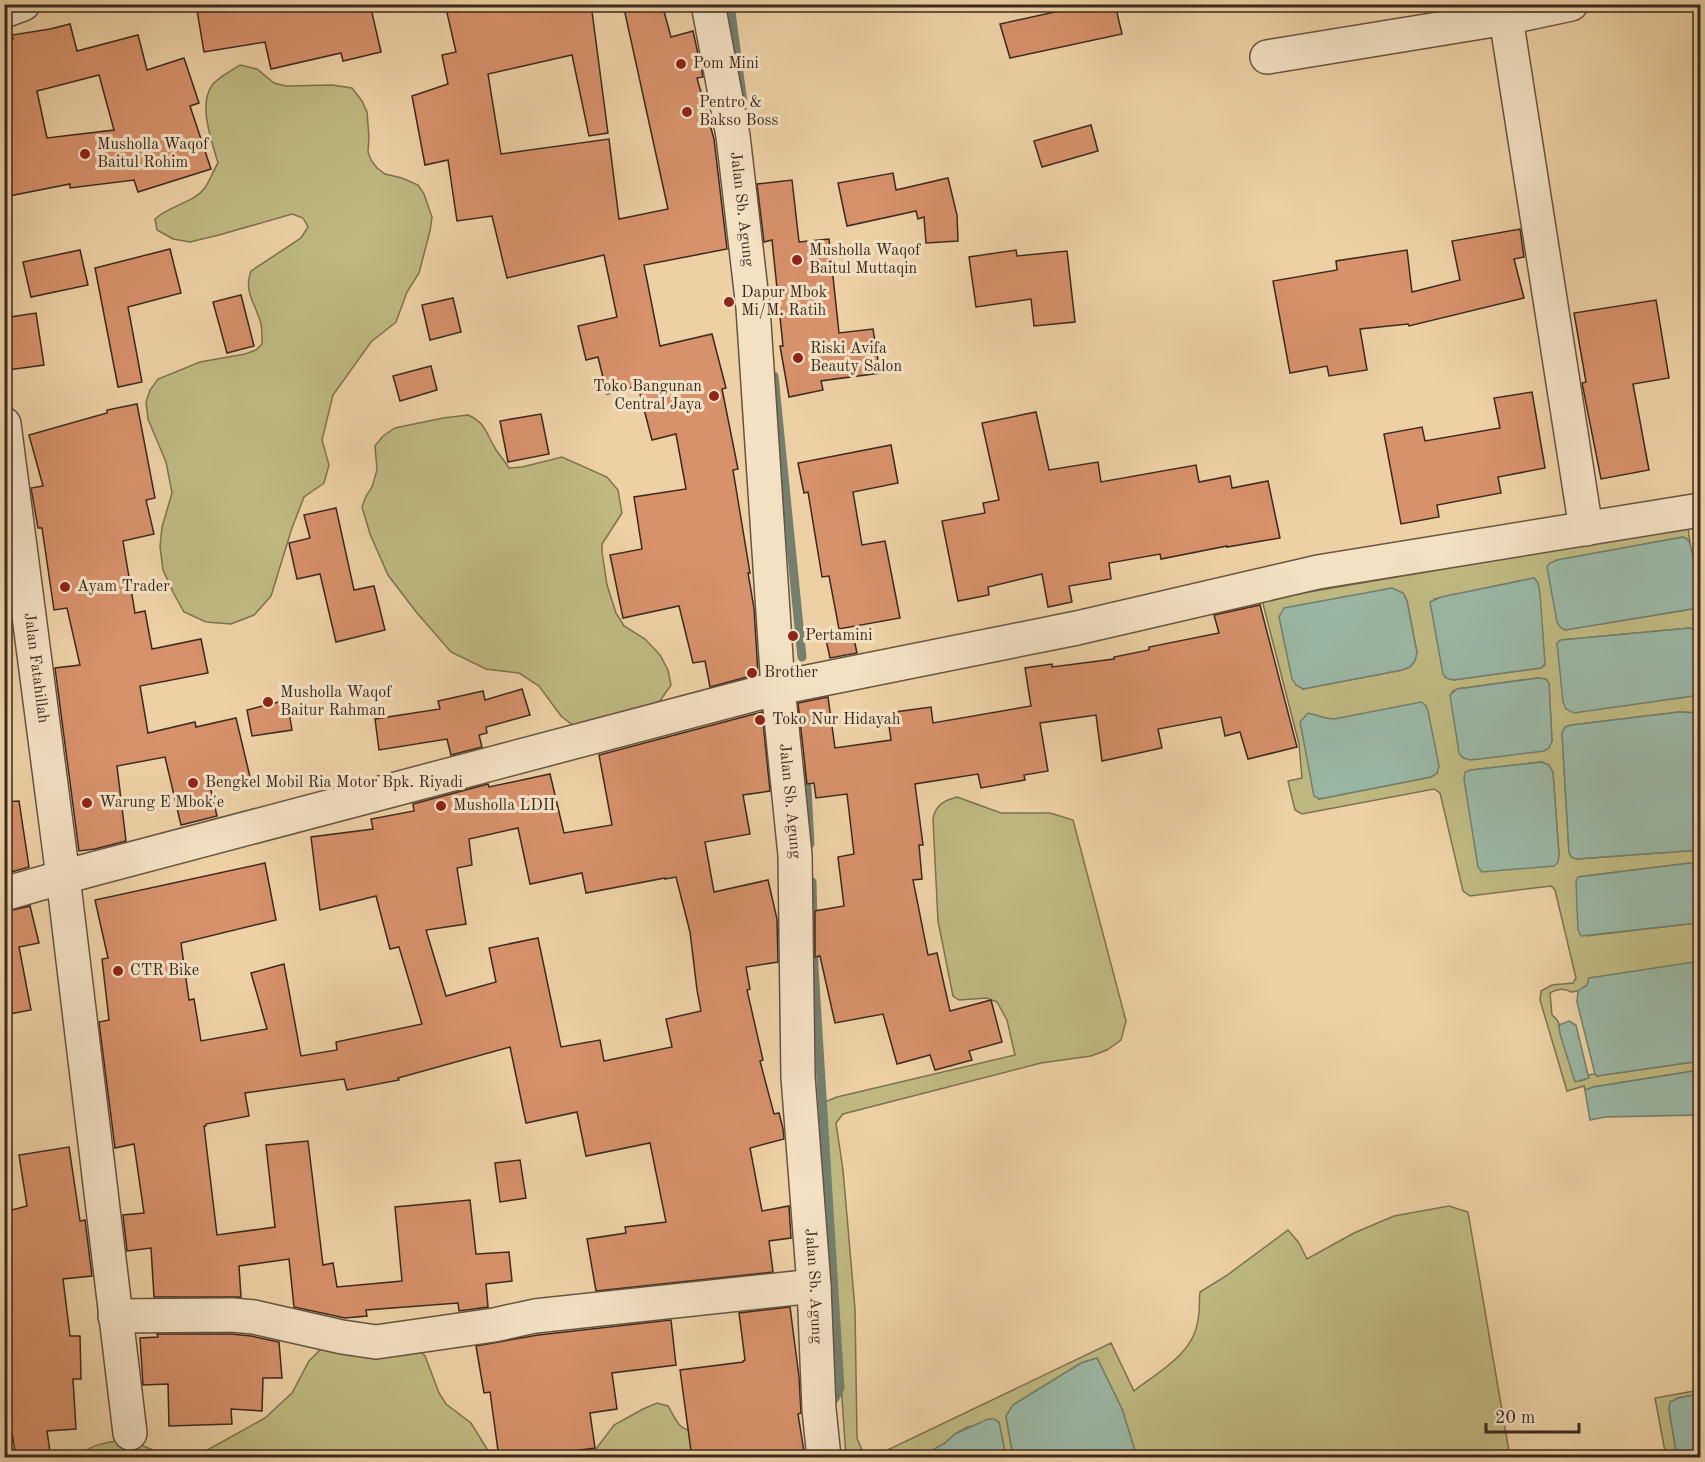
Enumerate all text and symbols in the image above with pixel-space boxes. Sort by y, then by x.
place label: Pom Mini [693,56,759,72]
marker: Pom Mini [674,57,688,71]
place label: Pentro & Bakso Boss [699,95,779,129]
marker: Pentro & Bakso Boss [680,105,694,119]
place label: Musholla Waqof Baitul Rohim [97,137,209,171]
marker: Musholla Waqof Baitul Rohim [78,147,92,161]
street label: Jalan Sb. Agung [727,151,756,268]
place label: Musholla Waqof Baitul Muttaqin [809,243,921,277]
marker: Musholla Waqof Baitul Muttaqin [790,253,804,267]
place label: Dapur Mbok Mi/M. Ratih [741,285,827,319]
marker: Dapur Mbok Mi/M. Ratih [722,295,736,309]
place label: Riski Avifa Beauty Salon [810,341,902,375]
marker: Riski Avifa Beauty Salon [791,351,805,365]
place label: Toko Bangunan Central Jaya [593,379,702,413]
marker: Toko Bangunan Central Jaya [707,389,721,403]
place label: Ayam Trader [77,579,170,595]
marker: Ayam Trader [58,580,72,594]
street label: Jalan Fatahillah [21,612,51,725]
place label: Pertamini [805,628,872,644]
marker: Pertamini [786,629,800,643]
place label: Brother [764,665,818,681]
marker: Brother [745,666,759,680]
place label: Musholla Waqof Baitur Rahman [280,685,392,719]
marker: Musholla Waqof Baitur Rahman [261,695,275,709]
place label: Toko Nur Hidayah [772,712,901,728]
marker: Toko Nur Hidayah [753,713,767,727]
street label: Jalan Sb. Agung [776,743,803,860]
place label: Bengkel Mobil Ria Motor Bpk. Riyadi [205,775,463,791]
marker: Bengkel Mobil Ria Motor Bpk. Riyadi [186,776,200,790]
place label: Warung E Mbok'e [99,795,224,811]
marker: Warung E Mbok'e [80,796,94,810]
place label: Musholla LDII [453,798,555,814]
marker: Musholla LDII [434,799,448,813]
place label: CTR Bike [130,963,199,979]
marker: CTR Bike [111,964,125,978]
street label: Jalan Sb. Agung [802,1228,824,1345]
scale bar [1486,1396,1579,1434]
text: 20 m [1495,1409,1535,1427]

